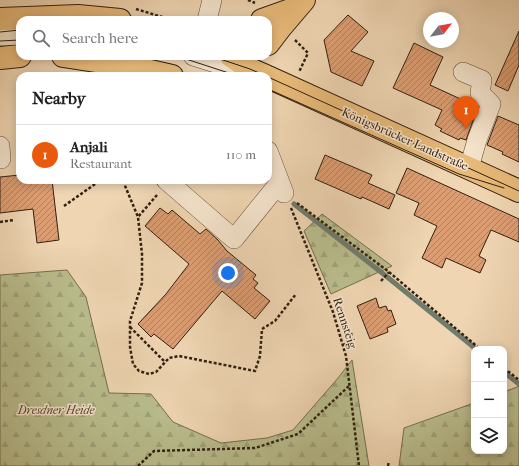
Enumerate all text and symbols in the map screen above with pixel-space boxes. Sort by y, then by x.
north arrow [423,12,459,48]
search box [16,16,272,60]
icon: search [30,27,52,49]
text: Search here [62,29,138,47]
text: Nearby [32,88,86,108]
pin: 1 [453,96,479,129]
street label: Königsbrücker Landstraße [340,105,470,173]
text: Anjali [70,138,108,156]
text: 1 [43,147,47,162]
text: 110 m [226,147,256,162]
text: Restaurant [70,156,132,171]
your location [218,263,238,283]
street label: Rennsteig [330,296,360,351]
map controls [471,346,507,454]
button: + [471,346,507,382]
button: − [471,382,507,418]
park label: Dresdner Heide [17,403,96,417]
button: layers [471,418,507,454]

